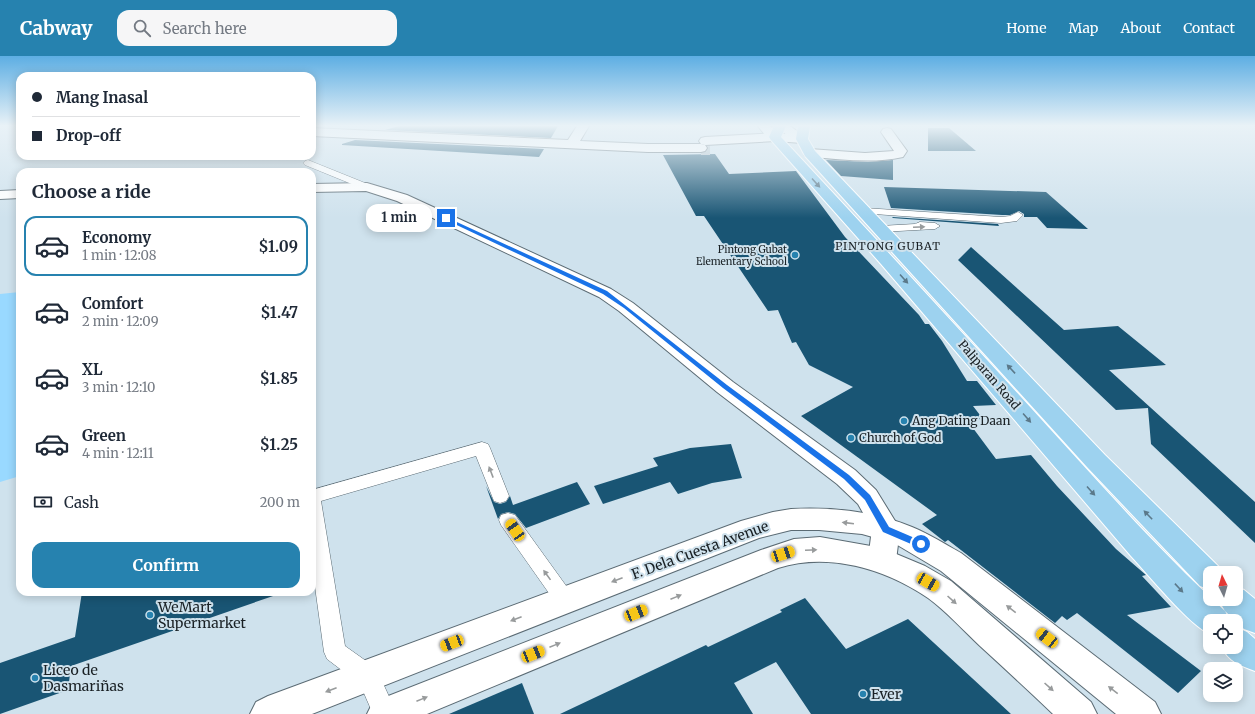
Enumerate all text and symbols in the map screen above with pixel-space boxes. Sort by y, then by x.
search box [117,10,397,46]
text: Cabway [20,16,93,40]
icon: search [131,17,153,39]
text: Search here [163,19,247,38]
text: Home [1006,19,1047,37]
text: Map [1069,19,1098,37]
text: About [1120,19,1161,37]
text: Contact [1183,19,1235,37]
text: Mang Inasal [56,88,148,107]
text: Drop-off [56,126,121,145]
one-way arrow [812,178,821,188]
text: Choose a ride [32,180,151,203]
callout: 1 min [366,204,432,232]
text: 1 min [381,209,417,226]
route end [437,209,455,227]
one-way arrow [913,223,925,230]
icon: car [34,228,70,264]
text: Economy [82,228,151,247]
text: $1.09 [259,237,298,256]
district label: PINTONG GUBAT [835,239,941,253]
place label: Pintong Gubat Elementary School [696,243,787,268]
text: 1 min · 12:08 [82,247,157,264]
marker: Pintong Gubat Elementary School [790,250,800,260]
one-way arrow [899,274,908,284]
icon: car [34,294,70,330]
text: Comfort [82,294,143,313]
text: $1.47 [260,303,298,322]
text: 2 min · 12:09 [82,313,159,330]
street label: Paliparan Road [955,337,1024,412]
icon: car [34,360,70,396]
text: XL [82,360,103,379]
one-way arrow [1006,364,1016,374]
text: $1.85 [260,369,298,388]
text: 3 min · 12:10 [82,379,155,396]
place label: Ang Dating Daan [911,413,1010,428]
one-way arrow [1022,414,1031,423]
marker: Ang Dating Daan [899,416,909,426]
icon: car [34,426,70,462]
text: Green [82,426,126,445]
place label: Church of God [859,430,941,445]
marker: Church of God [846,433,856,443]
text: $1.25 [260,435,298,454]
text: 4 min · 12:11 [82,445,154,462]
one-way arrow [487,465,493,477]
one-way arrow [1087,486,1096,496]
icon: cash [32,491,54,513]
text: Cash [64,493,99,512]
text: 200 m [260,494,300,511]
one-way arrow [1143,510,1153,520]
car [503,517,527,543]
street label: F. Dela Cuesta Avenue [629,517,771,583]
one-way arrow [842,520,854,526]
route start [912,535,930,553]
button: Confirm [32,542,300,588]
car [770,545,796,563]
one-way arrow [805,546,817,553]
north arrow [1203,566,1243,606]
map controls [1203,566,1243,702]
one-way arrow [543,569,551,580]
car [915,571,941,593]
one-way arrow [610,578,622,584]
one-way arrow [1174,582,1183,593]
one-way arrow [670,593,682,599]
one-way arrow [947,595,957,605]
place label: WeMart Supermarket [157,598,247,632]
car [623,603,649,623]
one-way arrow [1005,605,1016,614]
marker: WeMart Supermarket [145,610,155,620]
button: locate [1203,614,1243,654]
one-way arrow [510,616,522,622]
car [1034,626,1060,650]
car [439,633,465,653]
one-way arrow [550,642,562,648]
car [520,644,546,664]
place label: Liceo de Dasmariñas [43,661,124,695]
button: layers [1203,662,1243,702]
marker: Liceo de Dasmariñas [30,673,40,683]
one-way arrow [1043,682,1054,691]
place label: Ever [871,685,901,703]
one-way arrow [1107,685,1118,694]
one-way arrow [325,687,337,693]
marker: Ever [858,689,868,699]
one-way arrow [416,696,428,702]

